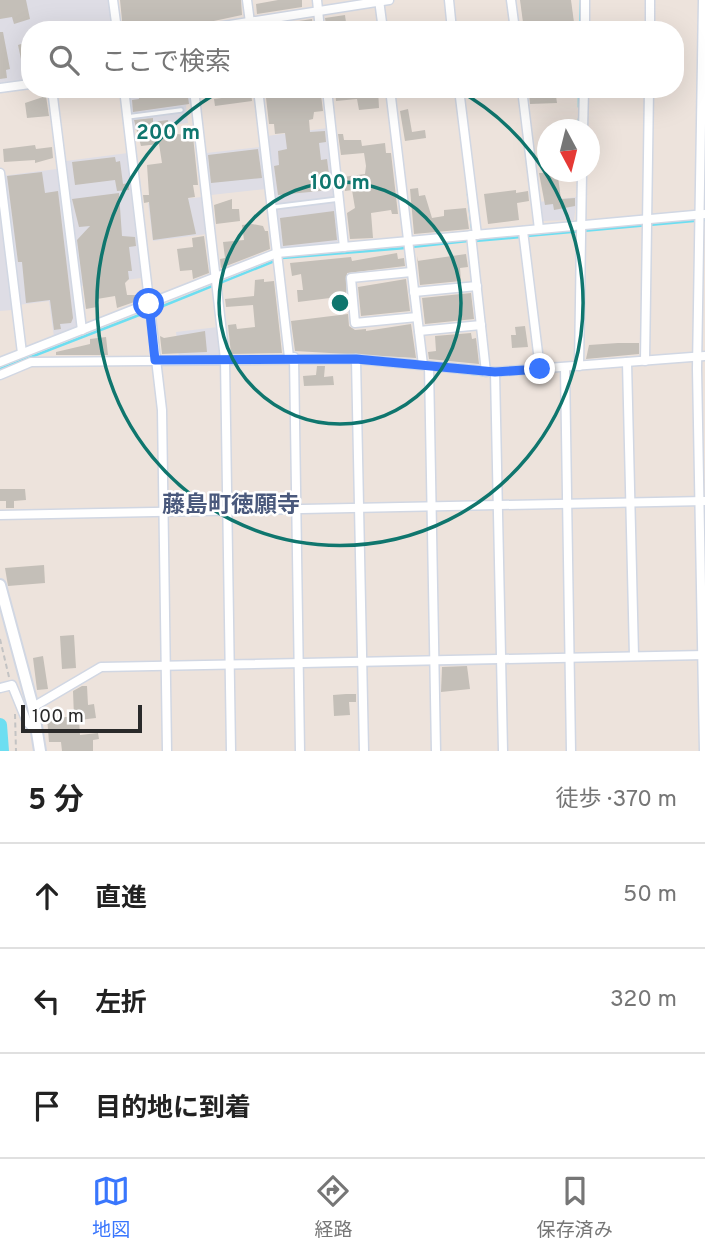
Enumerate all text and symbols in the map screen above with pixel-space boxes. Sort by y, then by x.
search box [21,21,684,98]
icon: search [45,41,83,79]
text: ここで検索 [101,47,231,80]
north arrow [537,119,600,182]
text: 200 m [136,120,200,147]
text: 100 m [310,170,370,197]
route start [133,288,164,319]
centre of rings [328,291,352,315]
route end [524,353,555,384]
district label: 藤島町徳願寺 [162,492,300,521]
scale bar [21,702,142,734]
text: 100 m [32,705,84,729]
text: 5 分 [28,783,84,820]
text: 徒歩 · 370 m [556,786,677,815]
icon: ahead [28,877,66,915]
text: 50 m [623,881,677,910]
text: 直進 [95,883,147,916]
icon: left [28,982,66,1020]
text: 320 m [610,986,677,1015]
text: 左折 [95,988,147,1021]
icon: arrive [28,1087,66,1125]
text: 目的地に到着 [95,1093,251,1126]
tab: 地図 [92,1172,130,1243]
tab: 経路 [314,1172,353,1243]
tab: 保存済み [537,1172,613,1243]

